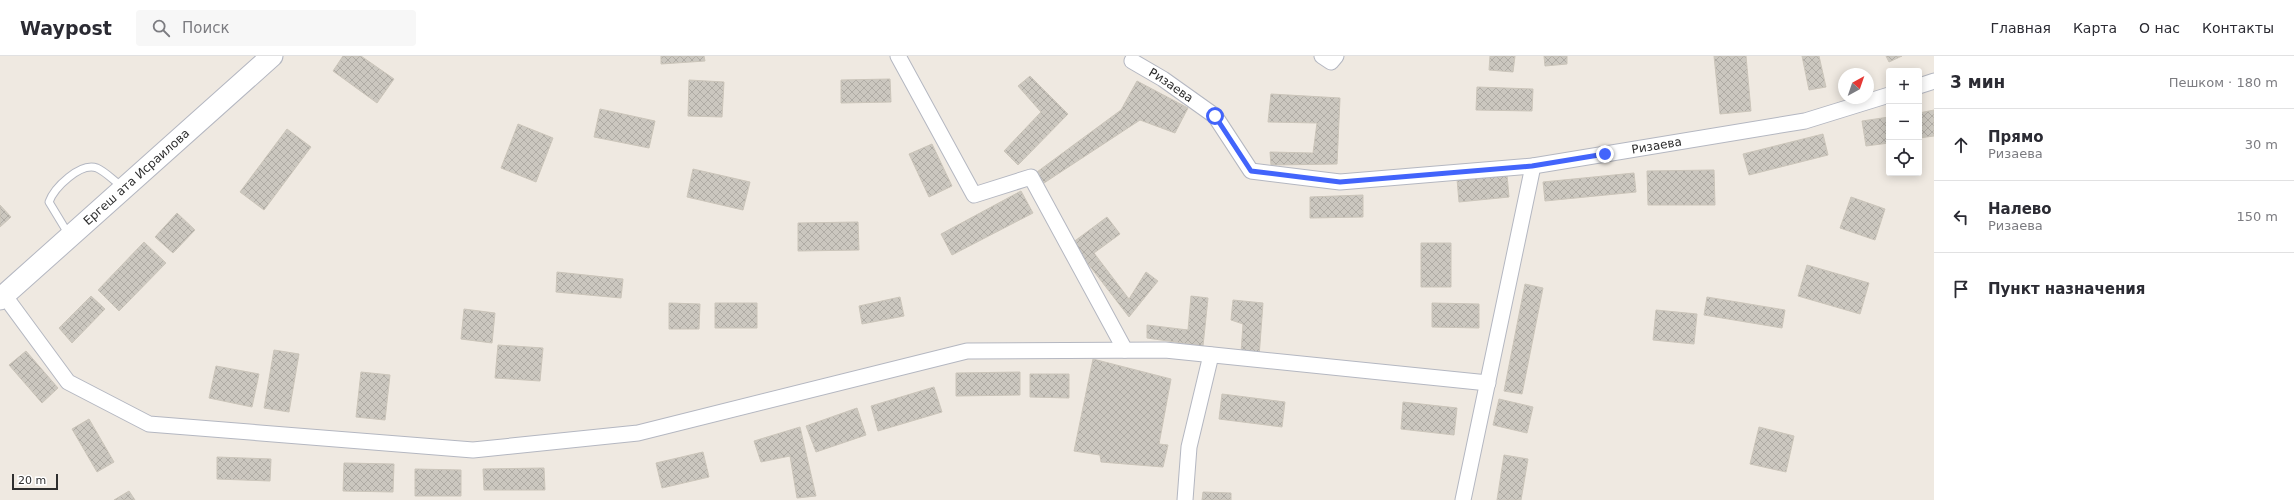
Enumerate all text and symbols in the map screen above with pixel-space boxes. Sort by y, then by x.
search box [136,10,416,46]
text: Waypost [20,17,112,39]
icon: search [150,17,172,39]
text: Поиск [182,19,229,37]
text: Главная [1990,20,2051,36]
text: Карта [2073,20,2117,36]
text: О нас [2139,20,2180,36]
text: Контакты [2202,20,2274,36]
street label: Ризаева [1146,65,1196,105]
north arrow [1838,68,1874,104]
map controls [1886,68,1922,176]
button: + [1886,68,1922,104]
text: 3 мин [1950,72,2005,92]
text: Пешком · 180 m [2169,75,2278,90]
button: − [1886,104,1922,140]
route start [1206,107,1224,125]
street label: Ергеш ата Исраилова [81,126,192,228]
text: Прямо [1988,128,2044,146]
icon: ahead [1950,134,1972,156]
street label: Ризаева [1630,135,1683,157]
text: 30 m [2245,137,2278,152]
button: locate [1886,140,1922,176]
route end [1596,145,1614,163]
text: Ризаева [1988,146,2043,161]
text: Налево [1988,200,2052,218]
icon: left [1950,206,1972,228]
text: 150 m [2236,209,2278,224]
text: Ризаева [1988,218,2043,233]
icon: arrive [1950,278,1972,300]
text: Пункт назначения [1988,280,2145,298]
scale bar [12,472,58,491]
text: 20 m [18,474,46,487]

